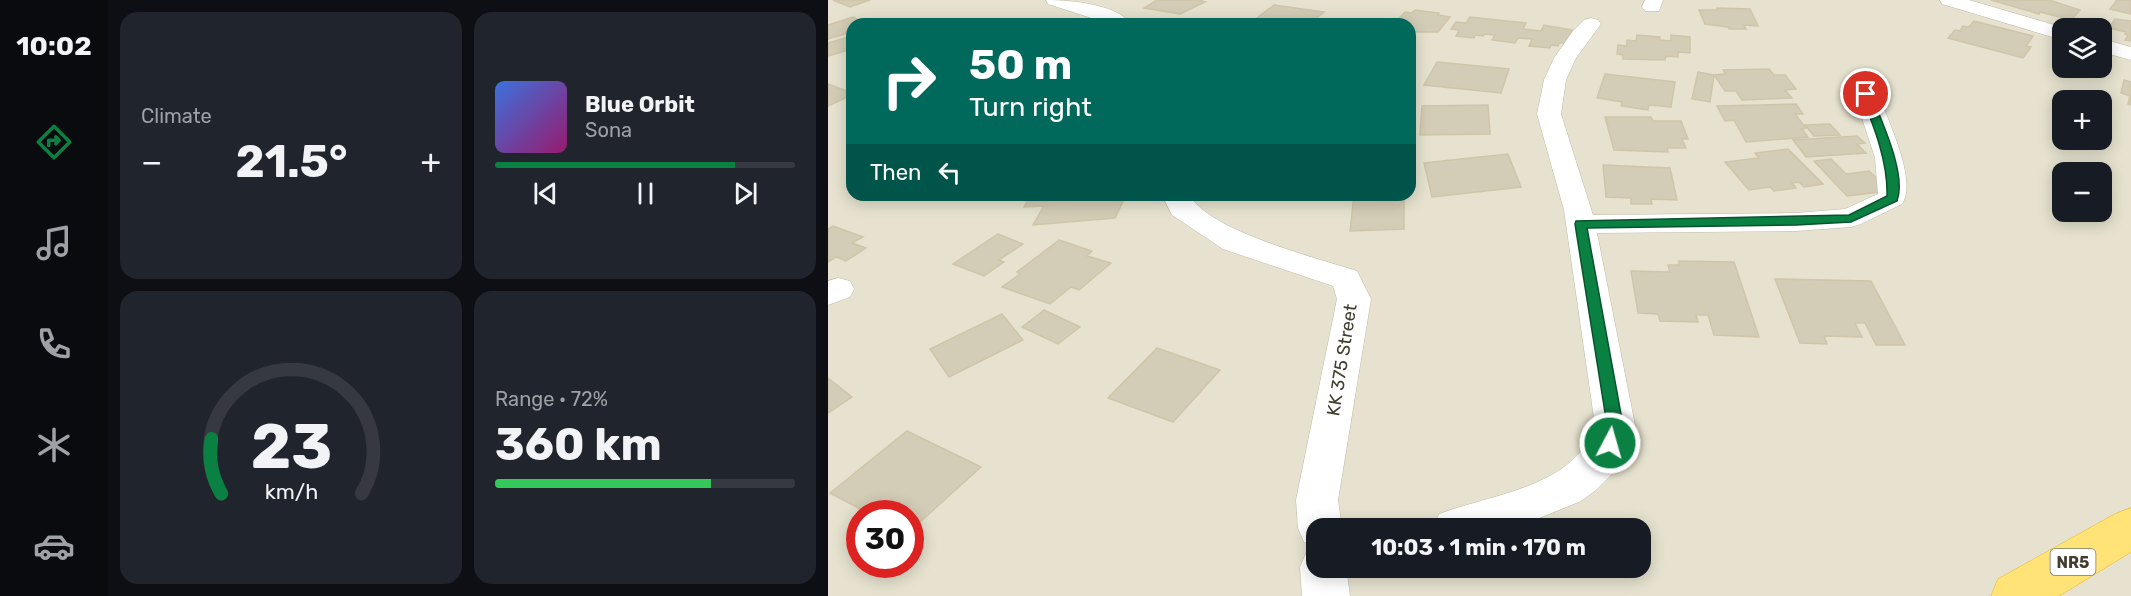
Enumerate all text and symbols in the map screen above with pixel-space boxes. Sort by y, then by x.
map controls [2052,18,2112,222]
button: layers [2052,18,2112,78]
text: 10:02 [16,30,92,62]
text: 50 m [969,40,1072,90]
icon: right [870,42,948,120]
pin [1840,68,1891,119]
icon: arrive [1849,77,1882,110]
button: + [2052,90,2112,150]
text: Blue Orbit [585,91,695,118]
text: Turn right [969,91,1092,123]
text: Climate [141,104,212,128]
text: Sona [585,118,632,142]
icon: directions [33,121,75,163]
text: 21.5° [235,135,347,188]
text: − [141,142,162,181]
text: + [420,142,441,181]
icon: left [933,156,966,189]
text: Then [870,159,921,186]
button: − [2052,162,2112,222]
icon: previous [529,177,562,210]
icon: pause [629,177,662,210]
icon: next [729,177,762,210]
icon: music [33,222,75,264]
street label: KK 375 Street [1322,302,1362,418]
icon: phone [33,323,75,365]
text: Range · 72% [495,387,608,411]
text: 23 [250,410,332,484]
position arrow [1578,411,1642,475]
text: 360 km [495,418,662,471]
icon: climate [33,424,75,466]
text: km/h [264,480,318,505]
speed limit sign: 30 [846,500,924,578]
icon: car [33,525,75,567]
text: 10:03 · 1 min · 170 m [1371,534,1586,561]
road number: NR5 [2050,549,2096,575]

